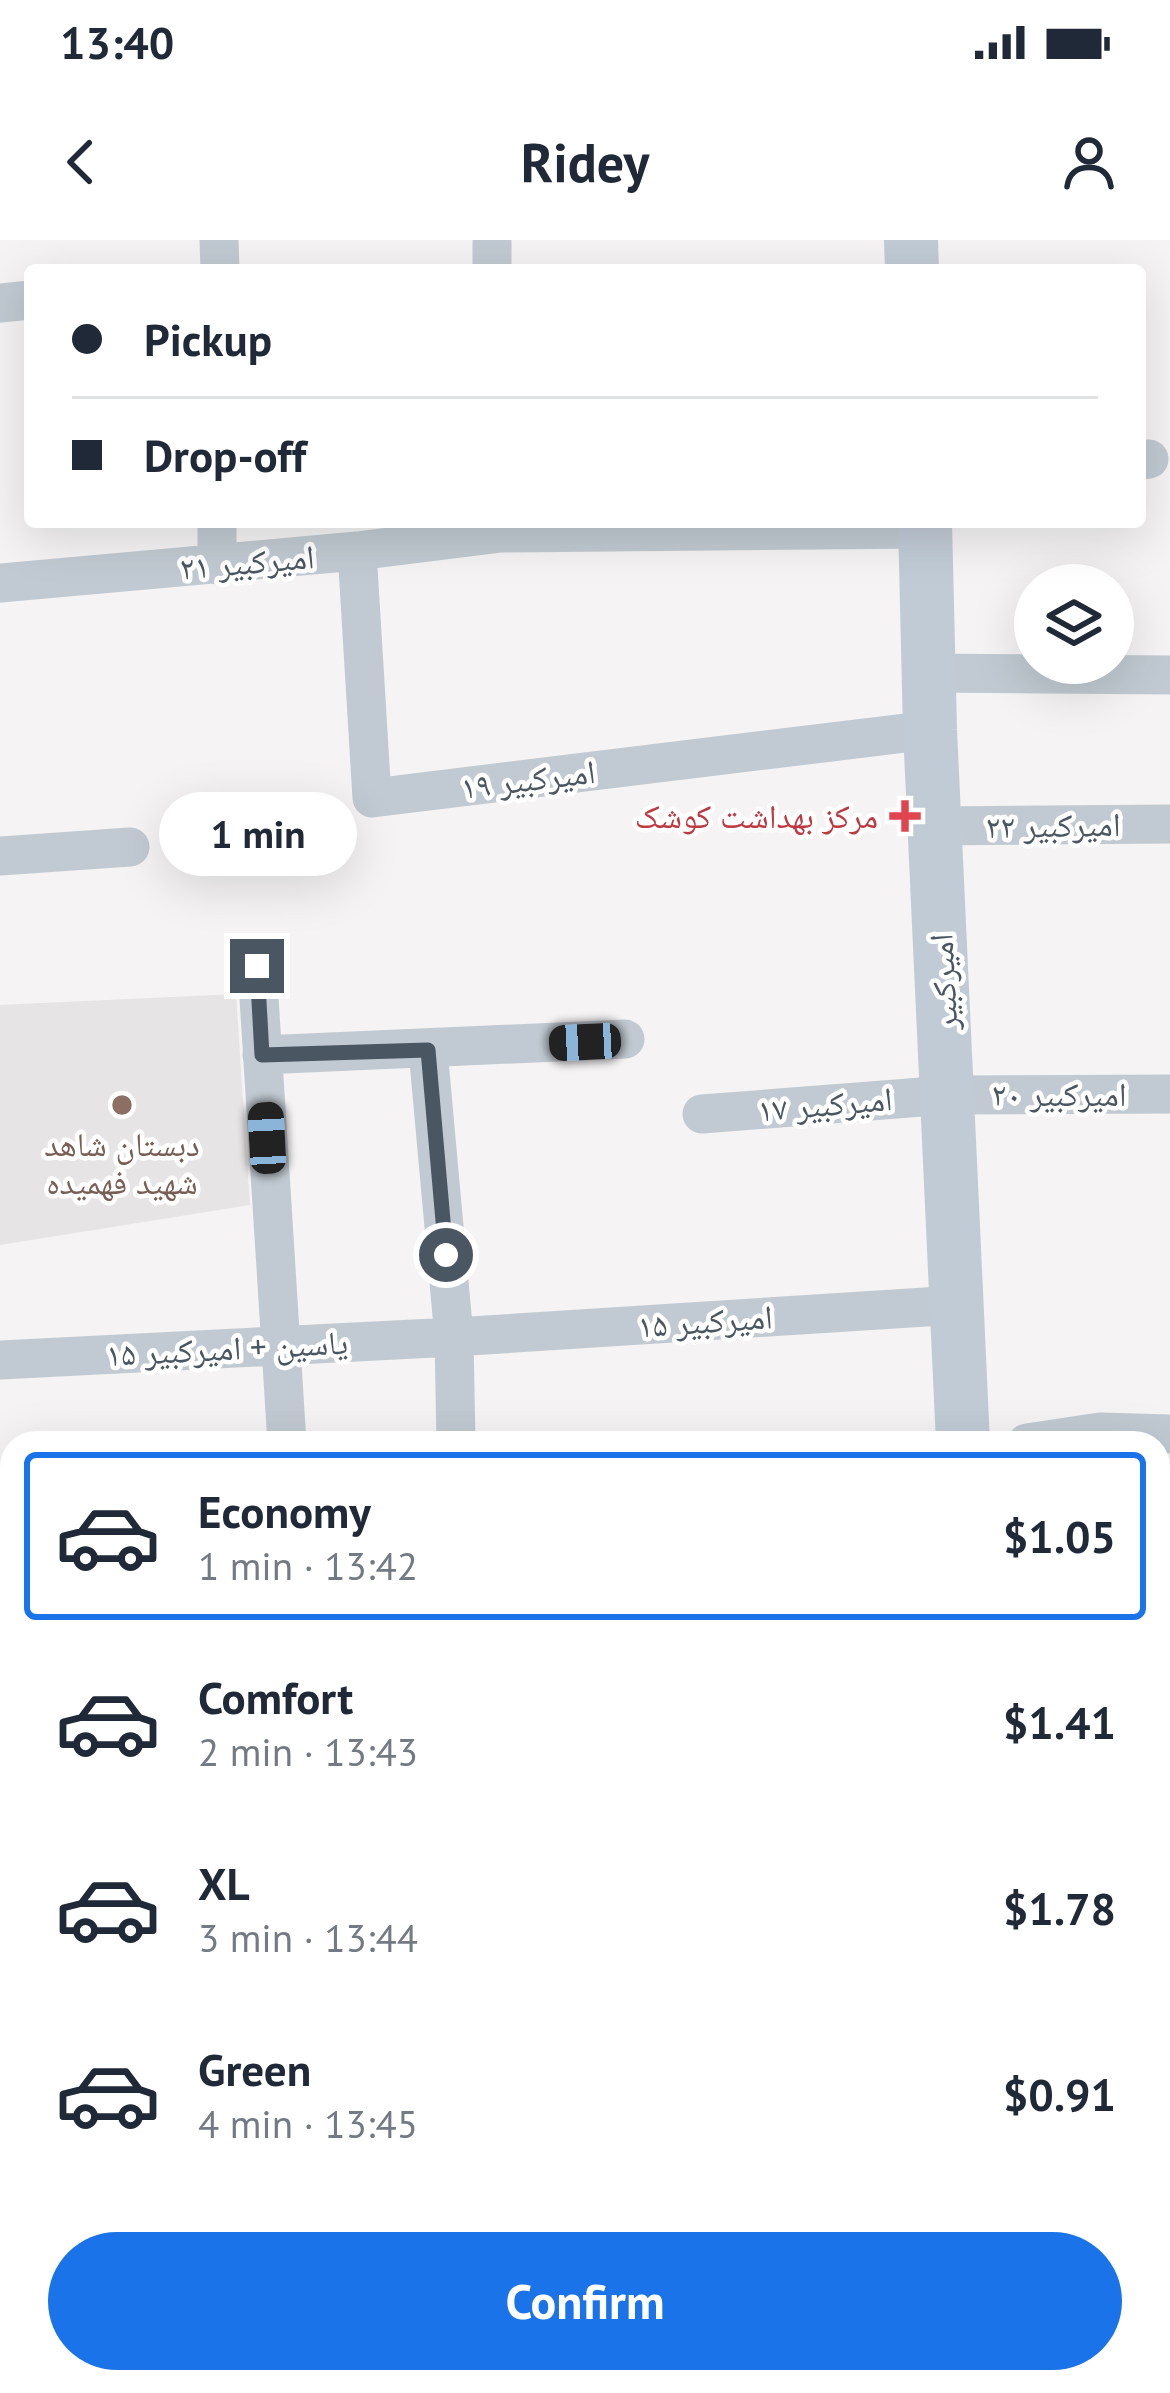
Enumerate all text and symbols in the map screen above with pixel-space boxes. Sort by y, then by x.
text: 13:40 [60,13,174,71]
text: Ridey [521,127,649,197]
icon: back [48,129,114,195]
icon: person [1056,129,1122,195]
text: Pickup [144,310,272,368]
text: Drop-off [144,426,306,484]
street label: امیرکبیر ۲۱ [178,534,316,589]
map controls [1014,564,1134,684]
button: layers [1014,564,1134,684]
street label: امیرکبیر ۱۹ [458,749,598,808]
callout: 1 min [158,792,356,876]
place label: مرکز بهداشت کوشک [635,794,878,837]
marker: مرکز بهداشت کوشک [889,800,921,832]
street label: امیرکبیر ۲۲ [985,802,1121,847]
text: 1 min [210,808,306,859]
street label: امیرکبیر [919,933,967,1032]
route end [230,939,284,993]
car [548,1022,622,1062]
street label: امیرکبیر ۲۰ [991,1072,1127,1115]
street label: امیرکبیر ۱۷ [756,1076,894,1131]
marker: دبستان شاهد شهید فهمیده [109,1092,135,1118]
car [247,1101,287,1175]
place label: دبستان شاهد شهید فهمیده [44,1122,200,1203]
route start [419,1228,473,1282]
street label: امیرکبیر ۱۵ [636,1294,774,1347]
street label: یاسین + امیرکبیر ۱۵ [105,1320,349,1375]
icon: car [54,1482,162,1590]
text: Economy [198,1482,371,1540]
text: $1.05 [1003,1507,1116,1565]
text: 1 min · 13:42 [198,1540,418,1591]
icon: car [54,1668,162,1776]
text: Comfort [198,1668,353,1726]
text: $1.41 [1003,1693,1116,1751]
text: 2 min · 13:43 [198,1726,418,1777]
icon: car [54,1854,162,1962]
text: XL [198,1854,250,1912]
text: $1.78 [1003,1879,1116,1937]
text: 3 min · 13:44 [198,1912,418,1963]
icon: car [54,2040,162,2148]
text: Green [198,2040,311,2098]
text: $0.91 [1003,2065,1116,2123]
text: 4 min · 13:45 [198,2098,418,2149]
button: Confirm [48,2232,1122,2370]

